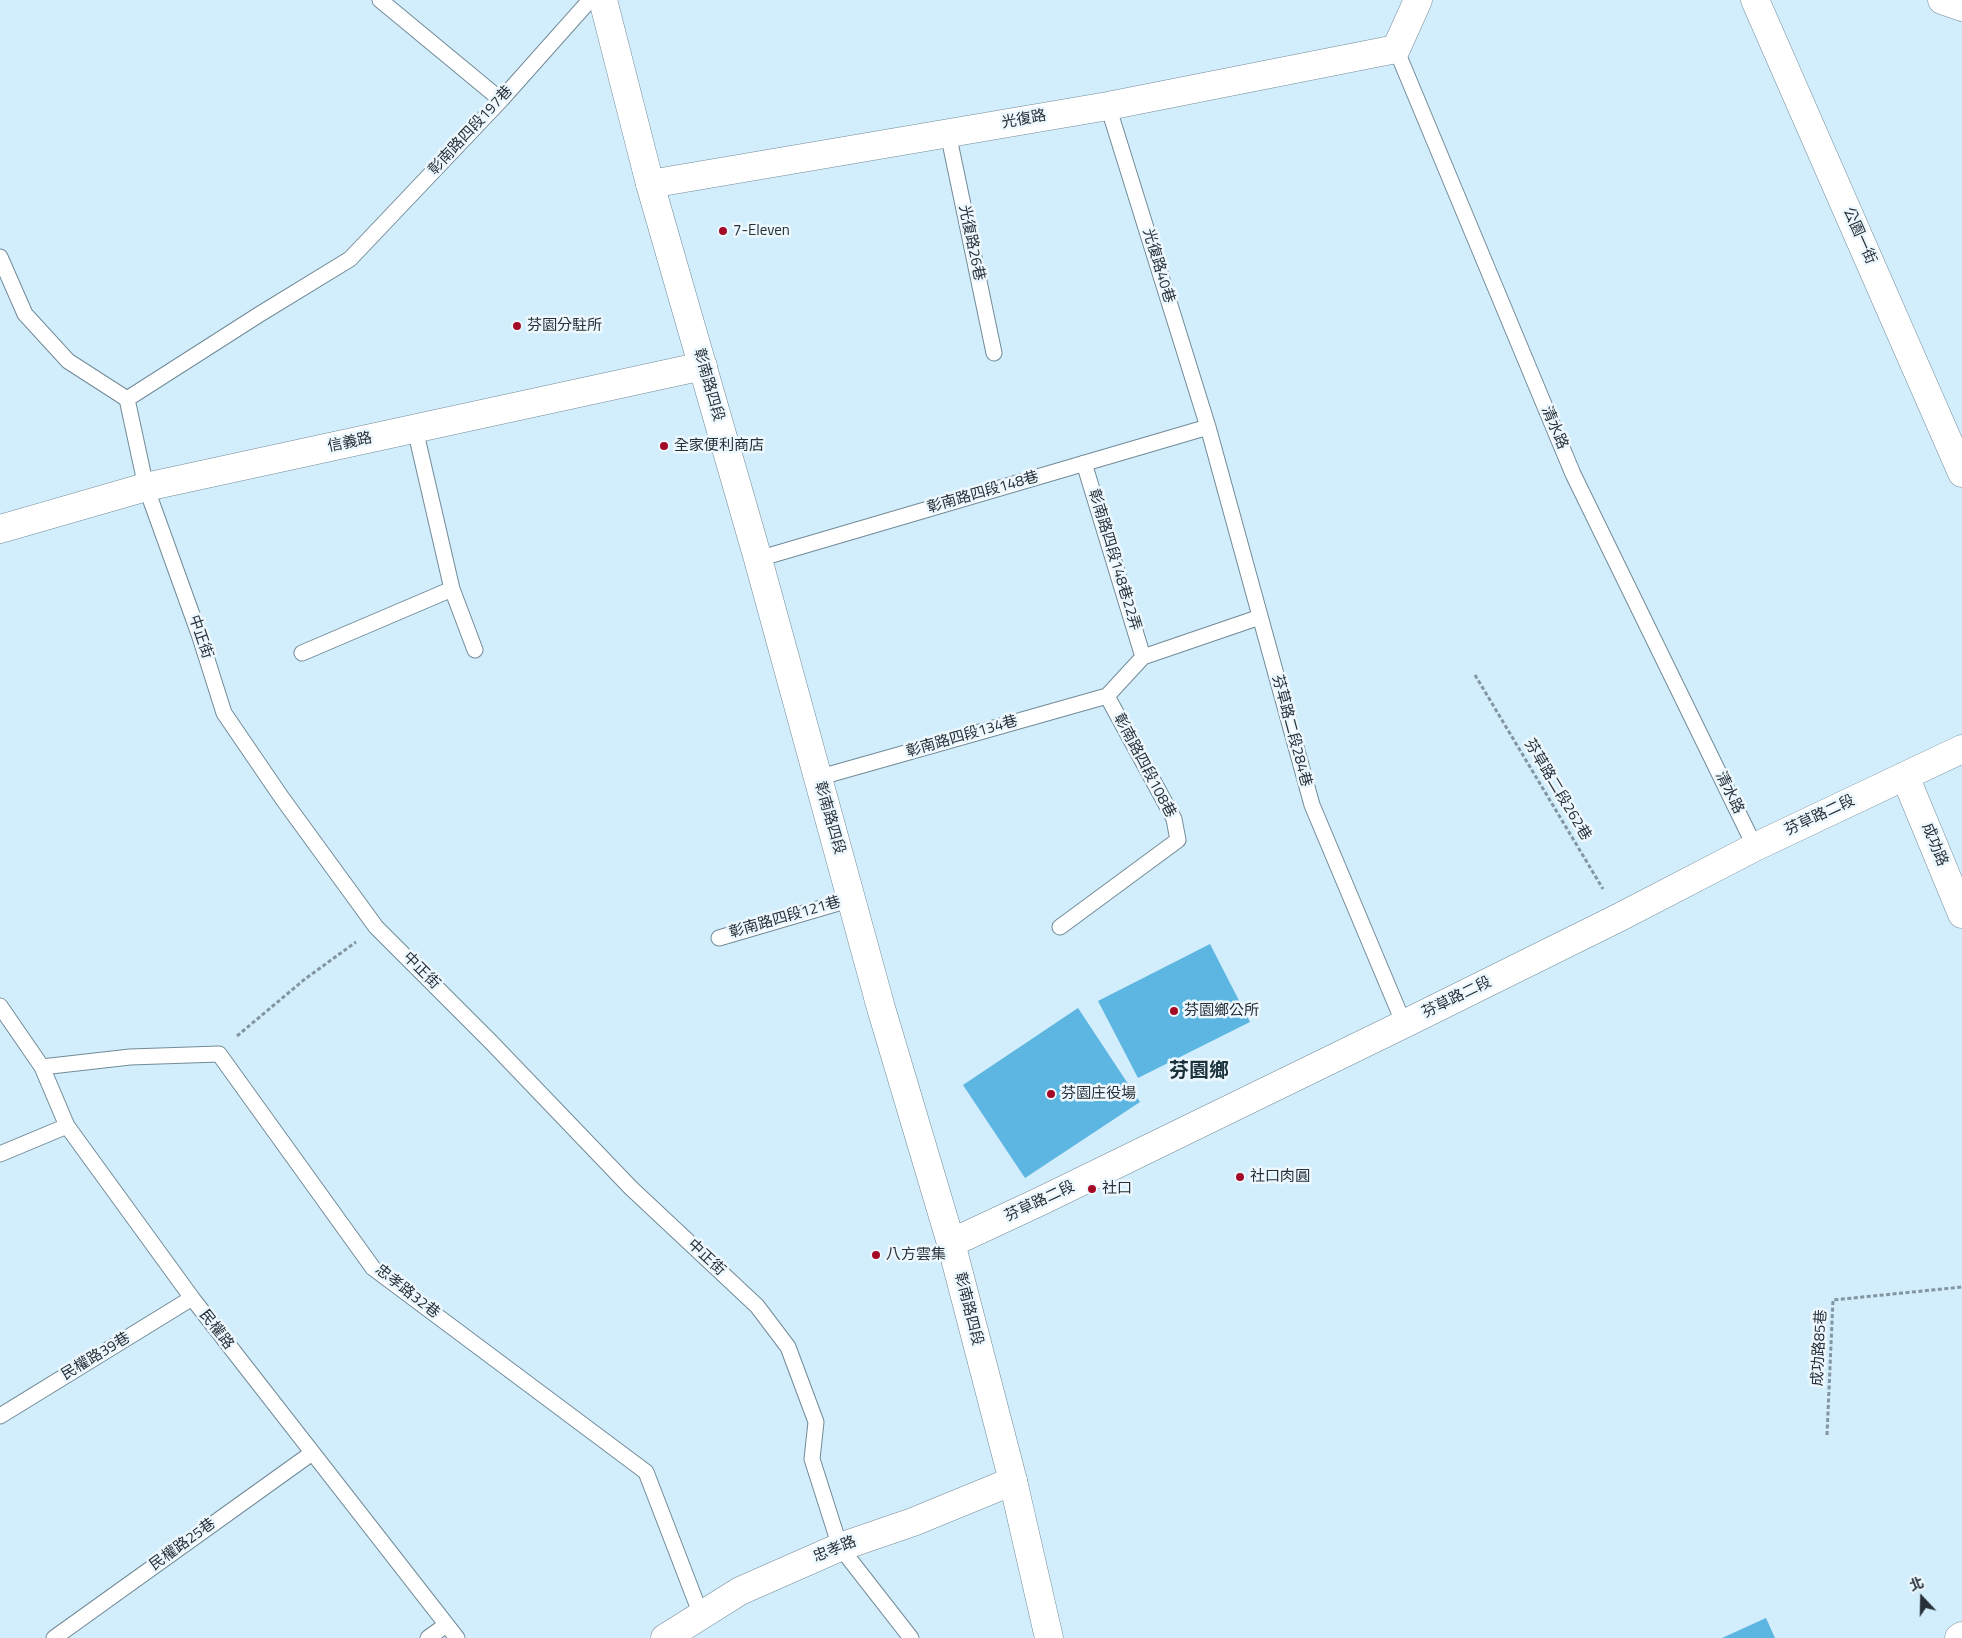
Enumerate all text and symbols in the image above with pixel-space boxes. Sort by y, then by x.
street label: 彰南路四段197巷 [425,83,517,179]
street label: 光復路 [1000,107,1048,133]
street label: 光復路26巷 [954,204,988,282]
street label: 公園一街 [1839,205,1879,267]
place label: 7-Eleven [733,222,790,240]
marker: 7-Eleven [717,225,729,237]
street label: 光復路40巷 [1138,227,1178,305]
place label: 芬園分駐所 [527,317,602,335]
marker: 芬園分駐所 [511,320,523,332]
street label: 彰南路四段 [689,346,727,424]
street label: 清水路 [1537,404,1571,452]
street label: 信義路 [326,430,374,456]
place label: 全家便利商店 [674,437,764,455]
marker: 全家便利商店 [658,440,670,452]
street label: 彰南路四段148巷 [925,468,1041,518]
street label: 彰南路四段148巷22弄 [1084,487,1144,633]
street label: 中正街 [184,613,216,661]
street label: 芬草路二段284巷 [1267,673,1315,789]
street label: 彰南路四段108巷 [1109,711,1179,821]
street label: 彰南路四段134巷 [904,712,1020,762]
street label: 芬草路二段262巷 [1520,736,1594,844]
street label: 清水路 [1711,769,1747,817]
street label: 彰南路四段 [810,779,848,857]
street label: 芬草路二段 [1782,792,1858,840]
street label: 成功路 [1917,821,1951,869]
street label: 彰南路四段121巷 [727,893,843,943]
street label: 中正街 [399,949,443,993]
street label: 芬草路二段 [1419,973,1495,1023]
place label: 芬園鄉公所 [1184,1002,1259,1020]
marker: 芬園鄉公所 [1168,1005,1180,1017]
district label: 芬園鄉 [1169,1060,1229,1084]
place label: 芬園庄役場 [1061,1085,1136,1103]
marker: 芬園庄役場 [1045,1088,1057,1100]
place label: 社口肉圓 [1250,1168,1310,1186]
marker: 社口肉圓 [1234,1171,1246,1183]
street label: 芬草路二段 [1002,1178,1078,1226]
place label: 社口 [1102,1180,1132,1198]
marker: 社口 [1086,1183,1098,1195]
street label: 中正街 [683,1236,729,1280]
place label: 八方雲集 [886,1246,946,1264]
marker: 八方雲集 [870,1249,882,1261]
street label: 忠孝路32巷 [371,1261,443,1323]
street label: 彰南路四段 [950,1270,986,1348]
street label: 民權路 [195,1307,237,1353]
street label: 成功路85巷 [1809,1309,1831,1387]
street label: 民權路39巷 [58,1330,134,1384]
street label: 民權路25巷 [147,1515,219,1575]
street label: 忠孝路 [811,1533,859,1567]
text: 北 [1906,1571,1927,1596]
north arrow [1897,1573,1947,1623]

